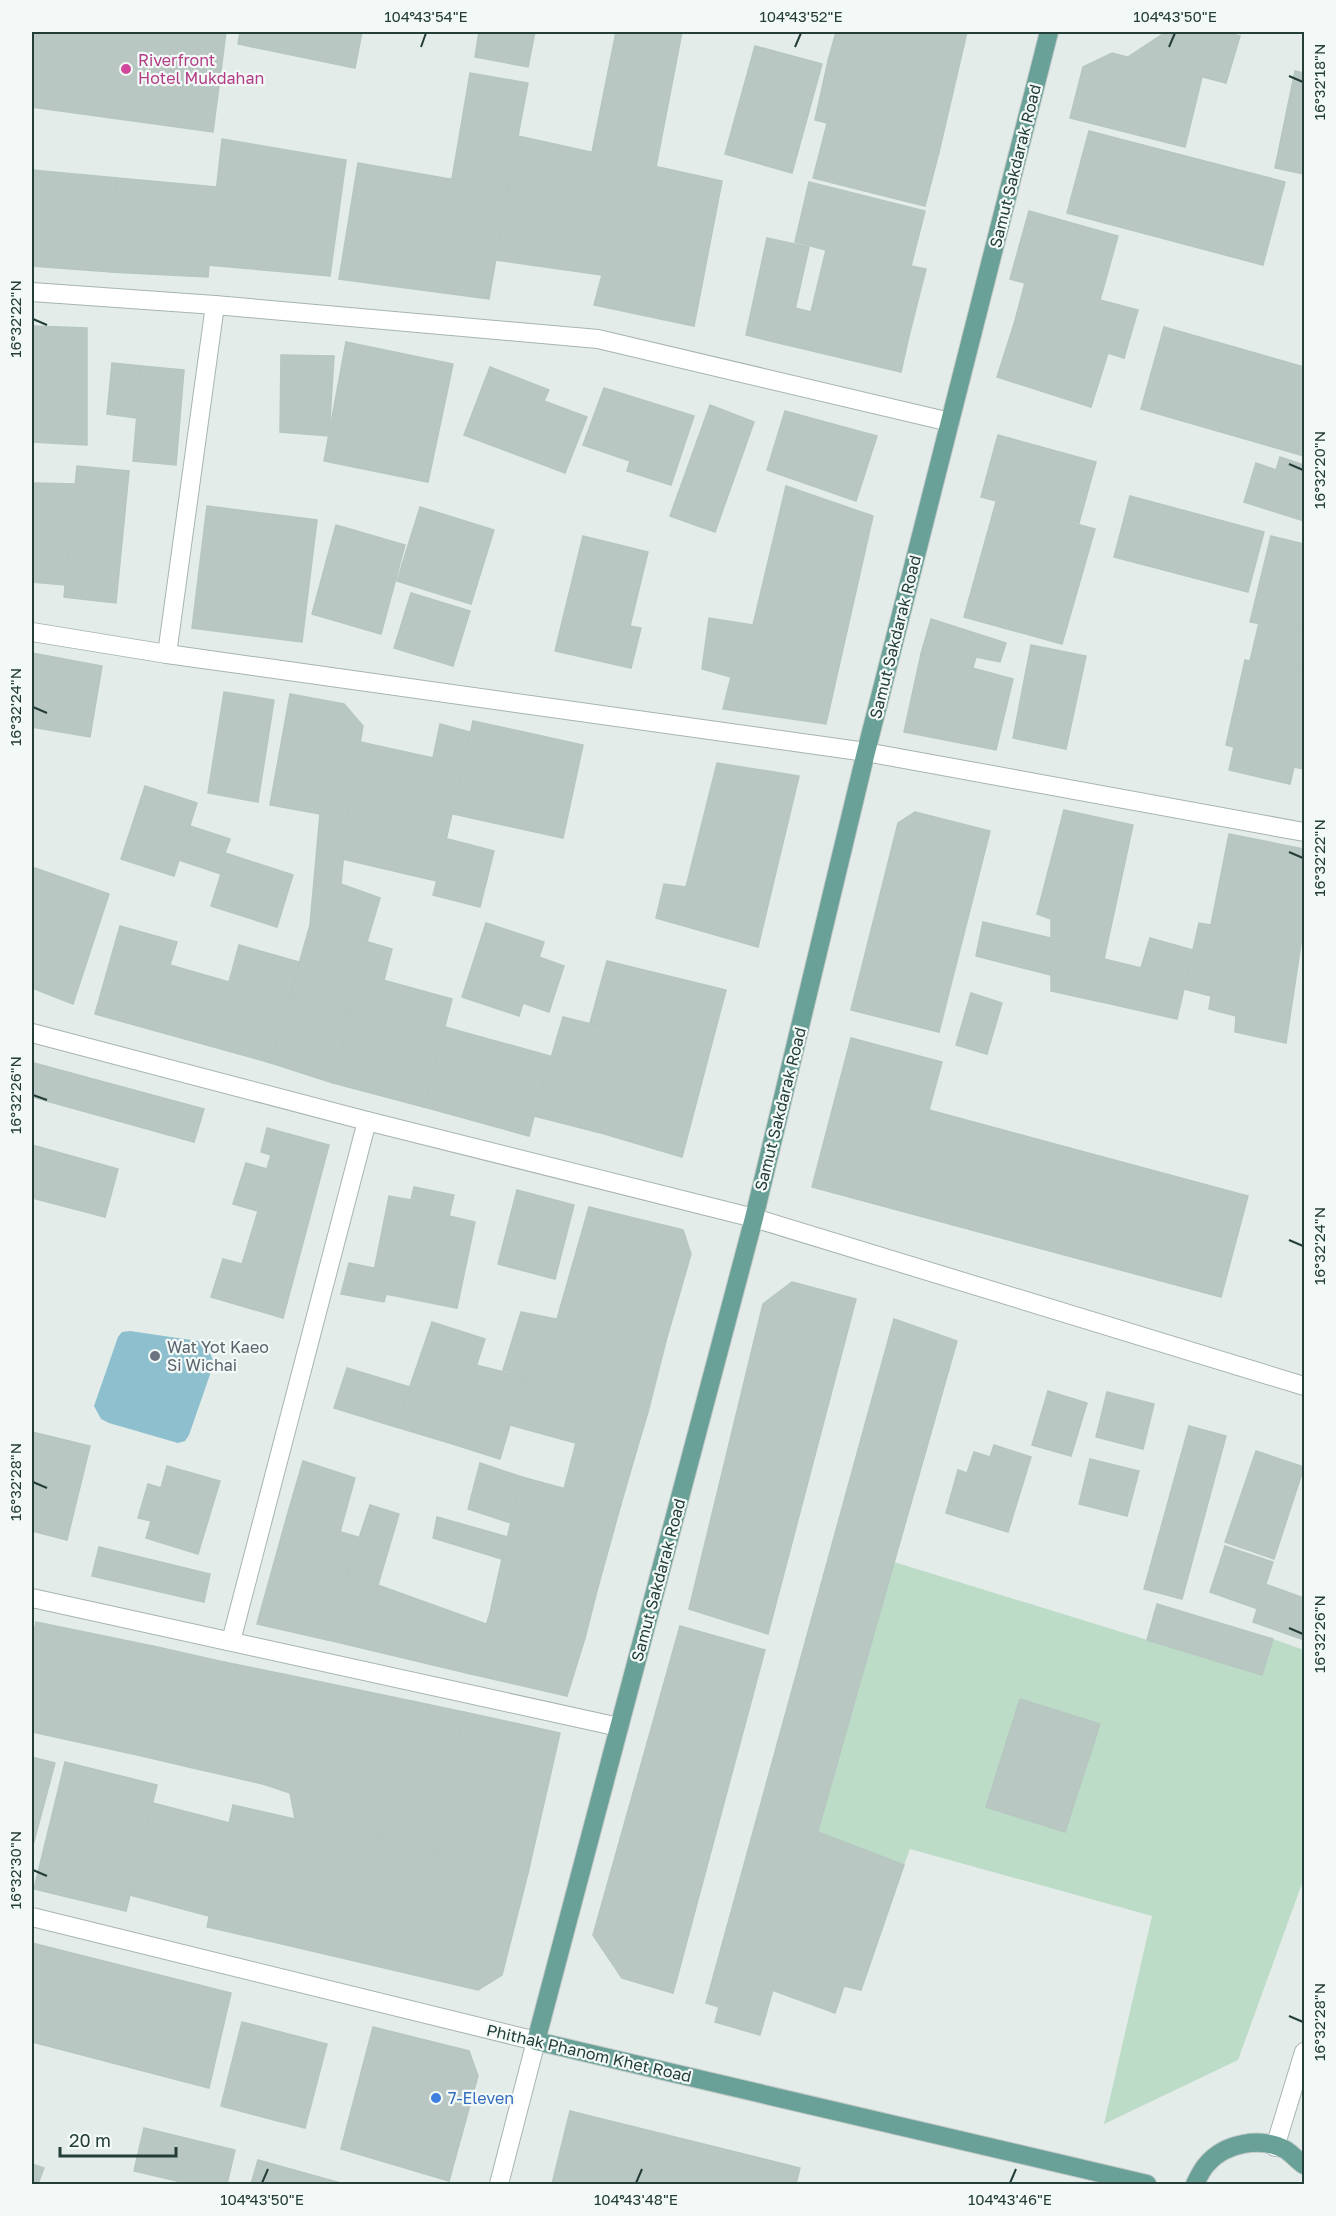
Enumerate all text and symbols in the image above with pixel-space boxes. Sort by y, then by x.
text: 104°43'54"E [384,7,468,25]
text: 104°43'52"E [759,7,843,25]
text: 104°43'50"E [1133,7,1217,25]
text: 16°32'18"N [1310,44,1328,120]
place label: Riverfront Hotel Mukdahan [138,50,264,88]
marker: Riverfront Hotel Mukdahan [119,62,133,76]
street label: Samut Sakdarak Road [985,82,1045,250]
text: 16°32'22"N [6,280,24,358]
text: 16°32'20"N [1310,431,1328,509]
street label: Samut Sakdarak Road [865,553,925,721]
text: 16°32'24"N [6,668,24,746]
text: 16°32'22"N [1310,819,1328,897]
street label: Samut Sakdarak Road [750,1025,810,1193]
text: 16°32'26"N [6,1056,24,1134]
text: 16°32'24"N [1310,1207,1328,1285]
place label: Wat Yot Kaeo Si Wichai [167,1337,269,1375]
marker: Wat Yot Kaeo Si Wichai [148,1349,162,1363]
text: 16°32'28"N [6,1443,24,1521]
street label: Samut Sakdarak Road [627,1496,689,1664]
text: 16°32'26"N [1310,1595,1328,1673]
text: 16°32'30"N [6,1831,24,1909]
text: 16°32'28"N [1310,1983,1328,2061]
street label: Phithak Phanom Khet Road [485,2020,693,2086]
place label: 7-Eleven [448,2088,514,2108]
marker: 7-Eleven [429,2091,443,2105]
scale bar [60,2120,176,2158]
text: 20 m [69,2129,111,2151]
text: 104°43'50"E [220,2190,304,2208]
text: 104°43'48"E [594,2190,678,2208]
text: 104°43'46"E [968,2190,1052,2208]

